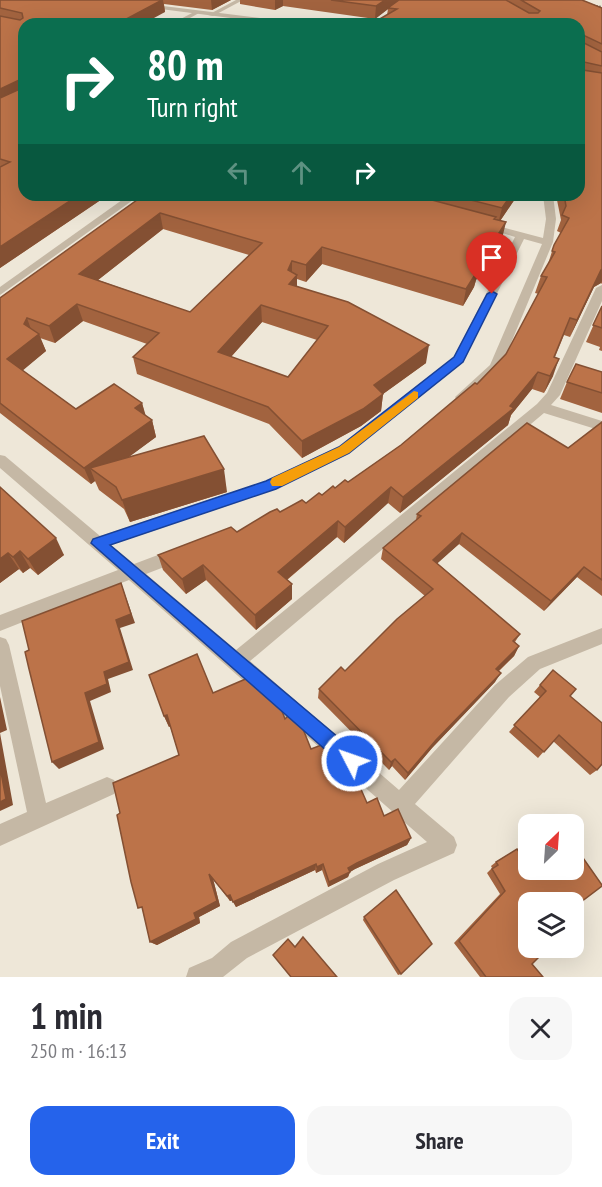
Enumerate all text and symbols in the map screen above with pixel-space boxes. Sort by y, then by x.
text: 80 m [147,37,224,92]
icon: right [48,42,126,120]
text: Turn right [147,90,238,124]
icon: left [222,156,255,189]
icon: ahead [285,156,318,189]
icon: right [348,156,381,189]
pin [466,232,517,294]
icon: arrive [475,241,508,274]
position arrow [320,729,384,793]
north arrow [518,814,584,880]
map controls [518,814,584,958]
button: layers [518,892,584,958]
text: 1 min [30,992,103,1039]
button: close [509,997,572,1060]
text: 250 m · 16:13 [30,1038,127,1064]
button: Exit [30,1106,295,1175]
button: Share [307,1106,572,1175]

